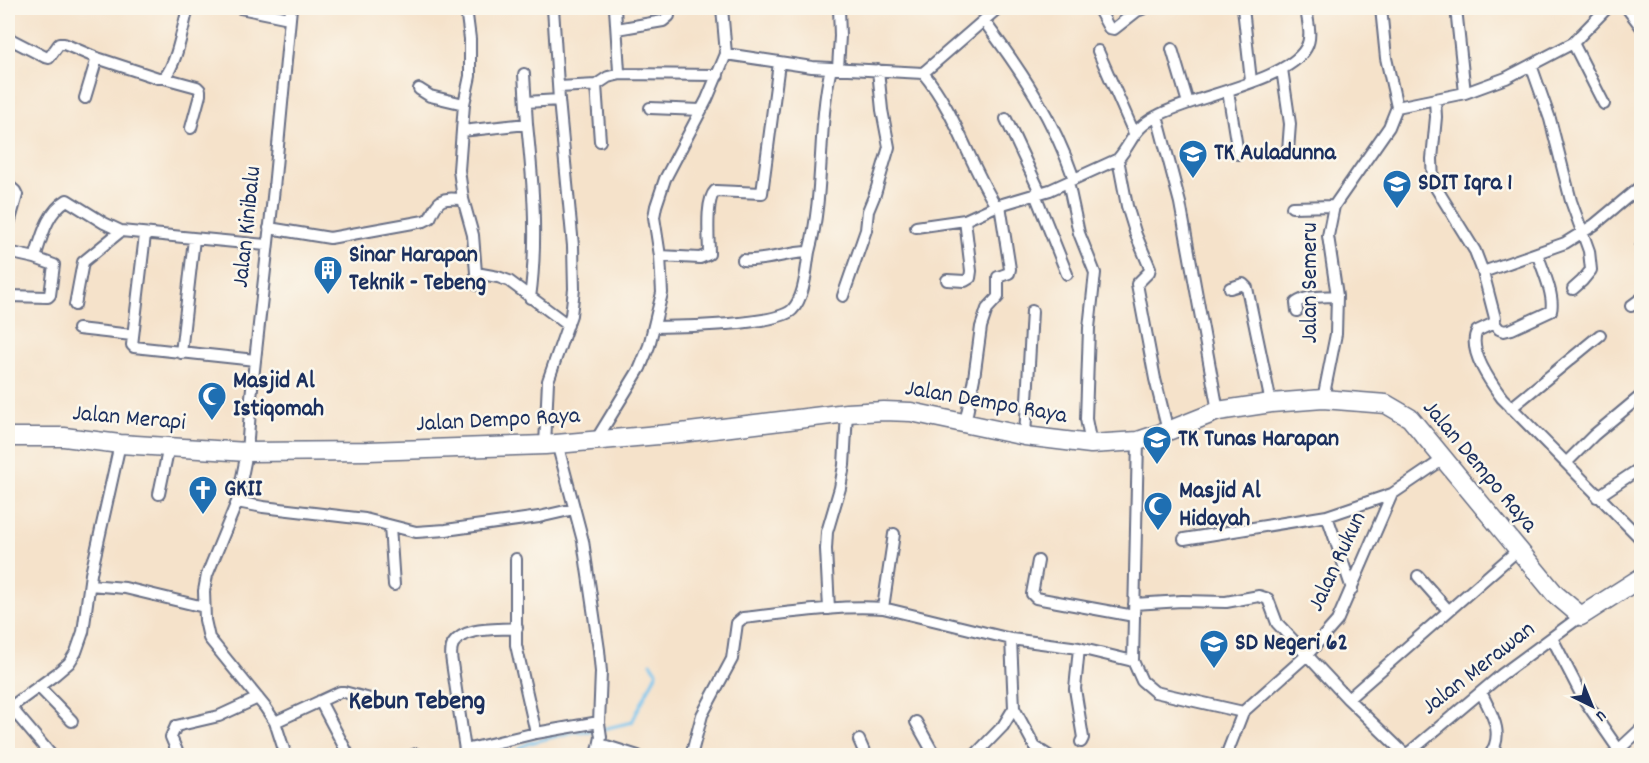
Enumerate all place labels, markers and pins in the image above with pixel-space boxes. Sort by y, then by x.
place label: TK Auladunna [1214,137,1336,171]
school or university icon: TK Auladunna [1177,138,1209,180]
place label: SDIT Iqra 1 [1418,167,1513,201]
school or university icon: SDIT Iqra 1 [1381,168,1413,210]
place label: Sinar Harapan Teknik - Tebeng [349,239,486,301]
building icon: Sinar Harapan Teknik - Tebeng [312,254,344,296]
place label: Masjid Al Istiqomah [233,365,324,427]
mosque icon: Masjid Al Istiqomah [196,380,228,422]
place label: TK Tunas Harapan [1178,423,1339,457]
school or university icon: TK Tunas Harapan [1141,424,1173,466]
place label: GKII [224,473,263,507]
church icon: GKII [187,474,219,516]
place label: Masjid Al Hidayah [1179,475,1261,537]
mosque icon: Masjid Al Hidayah [1142,490,1174,532]
place label: SD Negeri 62 [1235,627,1348,661]
school or university icon: SD Negeri 62 [1198,628,1230,670]

